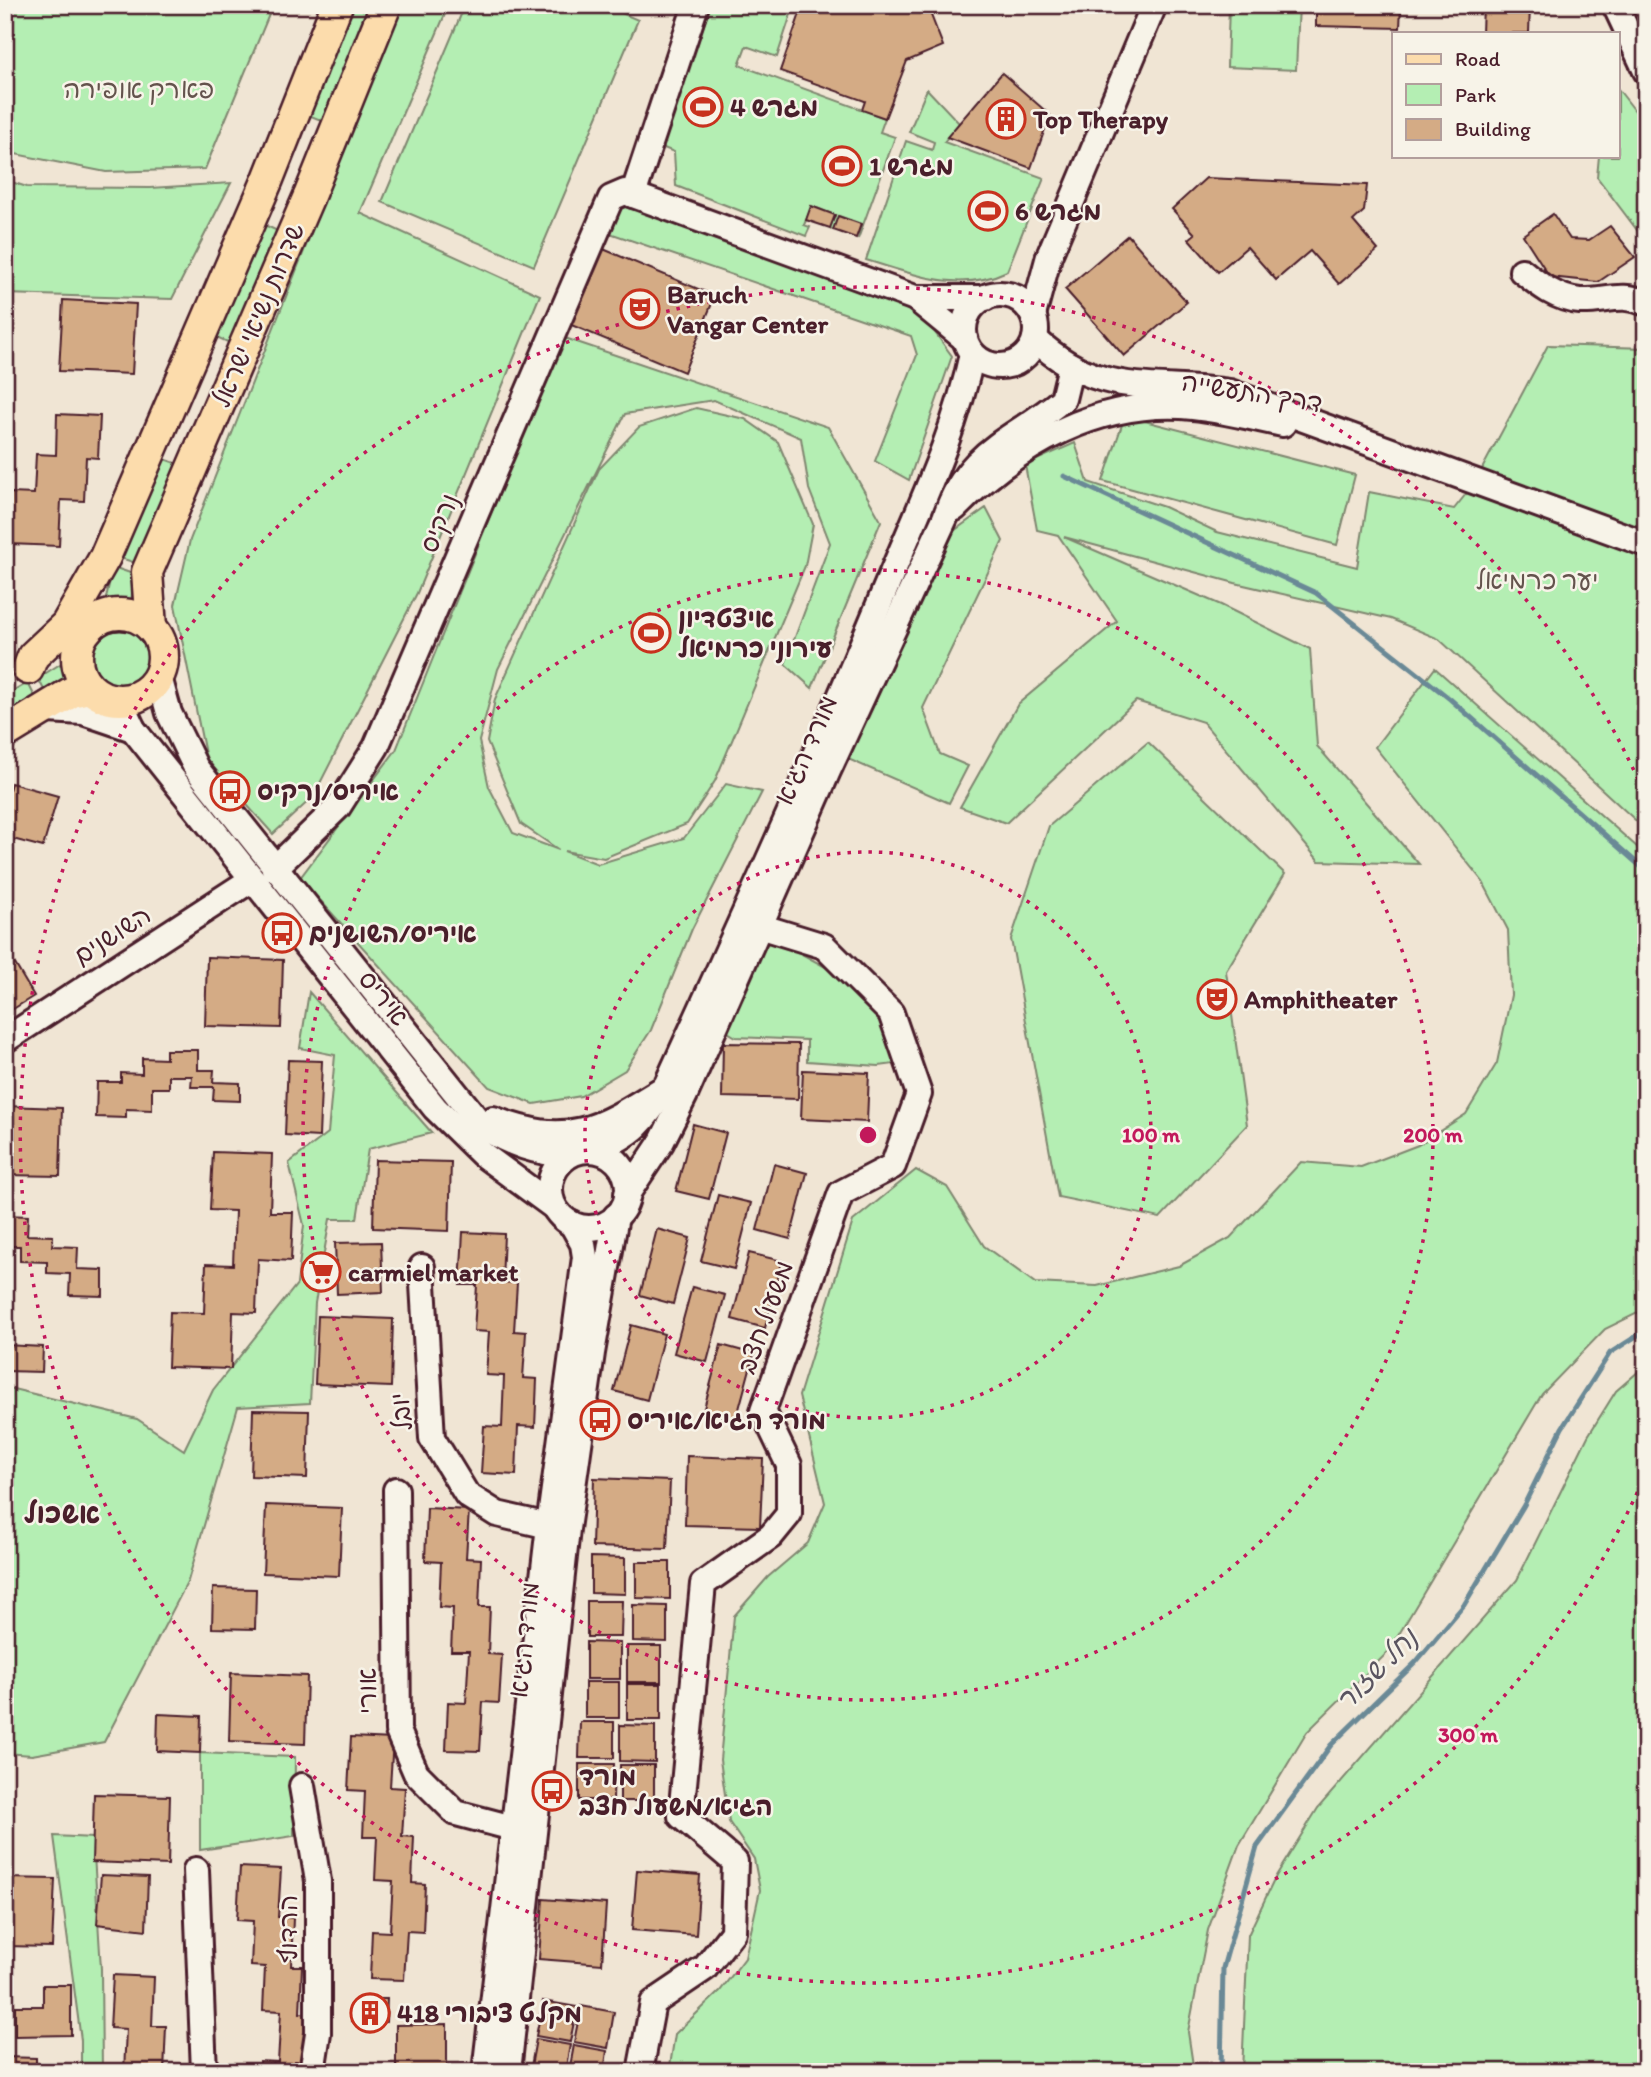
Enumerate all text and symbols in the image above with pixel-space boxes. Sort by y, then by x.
legend [1392,32,1620,158]
text: Road [1455,46,1501,71]
park label: פארק אופירה [64,73,214,105]
text: Park [1455,82,1497,107]
sports icon: מגרש 4 [682,86,724,128]
place label: מגרש 4 [730,91,818,123]
building icon: Top Therapy [985,98,1027,140]
place label: Top Therapy [1032,103,1169,135]
text: Building [1455,116,1531,141]
sports icon: מגרש 1 [821,145,863,187]
place label: מגרש 1 [869,150,954,182]
sports icon: מגרש 6 [967,190,1009,232]
place label: מגרש 6 [1015,195,1101,227]
street label: שדרות נשיאי ישראל [205,218,311,412]
place label: Baruch Vangar Center [667,278,829,340]
theatre icon: Baruch Vangar Center [619,288,661,330]
street label: דרך התעשייה [1179,365,1325,419]
street label: נרקיס [412,488,466,558]
park label: יער כרמיאל [1476,564,1598,596]
place label: איצטדיון עירוני כרמיאל [678,602,832,664]
sports icon: איצטדיון עירוני כרמיאל [630,612,672,654]
street label: מורד הגיא [768,690,844,810]
bus stop icon: איריס/נרקיס [209,770,251,812]
place label: איריס/נרקיס [257,775,399,807]
street label: השושנים [67,898,157,972]
bus stop icon: איריס/השושנים [261,912,303,954]
place label: איריס/השושנים [309,917,477,949]
street label: איריס [352,964,416,1032]
theatre icon: Amphitheater [1196,978,1238,1020]
place label: Amphitheater [1243,983,1398,1015]
text: 100 m [1122,1122,1180,1147]
text: 200 m [1403,1122,1463,1147]
centre of rings [856,1123,880,1147]
supermarket icon: carmiel market [300,1251,342,1293]
place label: carmiel market [348,1256,518,1288]
street label: משעול חצב [730,1256,800,1378]
street label: יובל [383,1391,419,1433]
bus stop icon: מורד הגיא/איריס [579,1399,621,1441]
place label: מורד הגיא/איריס [627,1404,826,1436]
district label: אשכול [24,1496,100,1530]
street label: מורד הגיא [502,1580,546,1700]
water label: נחל שזור [1328,1620,1425,1717]
street label: אורי [351,1668,383,1714]
text: 300 m [1438,1722,1498,1747]
place label: מורד הגיא/משעול חצב [579,1760,773,1822]
bus stop icon: מורד הגיא/משעול חצב [531,1770,573,1812]
street label: הרדוף [272,1895,304,1963]
building icon: מקלט ציבורי 418 [349,1992,391,2034]
place label: מקלט ציבורי 418 [397,1997,582,2029]

